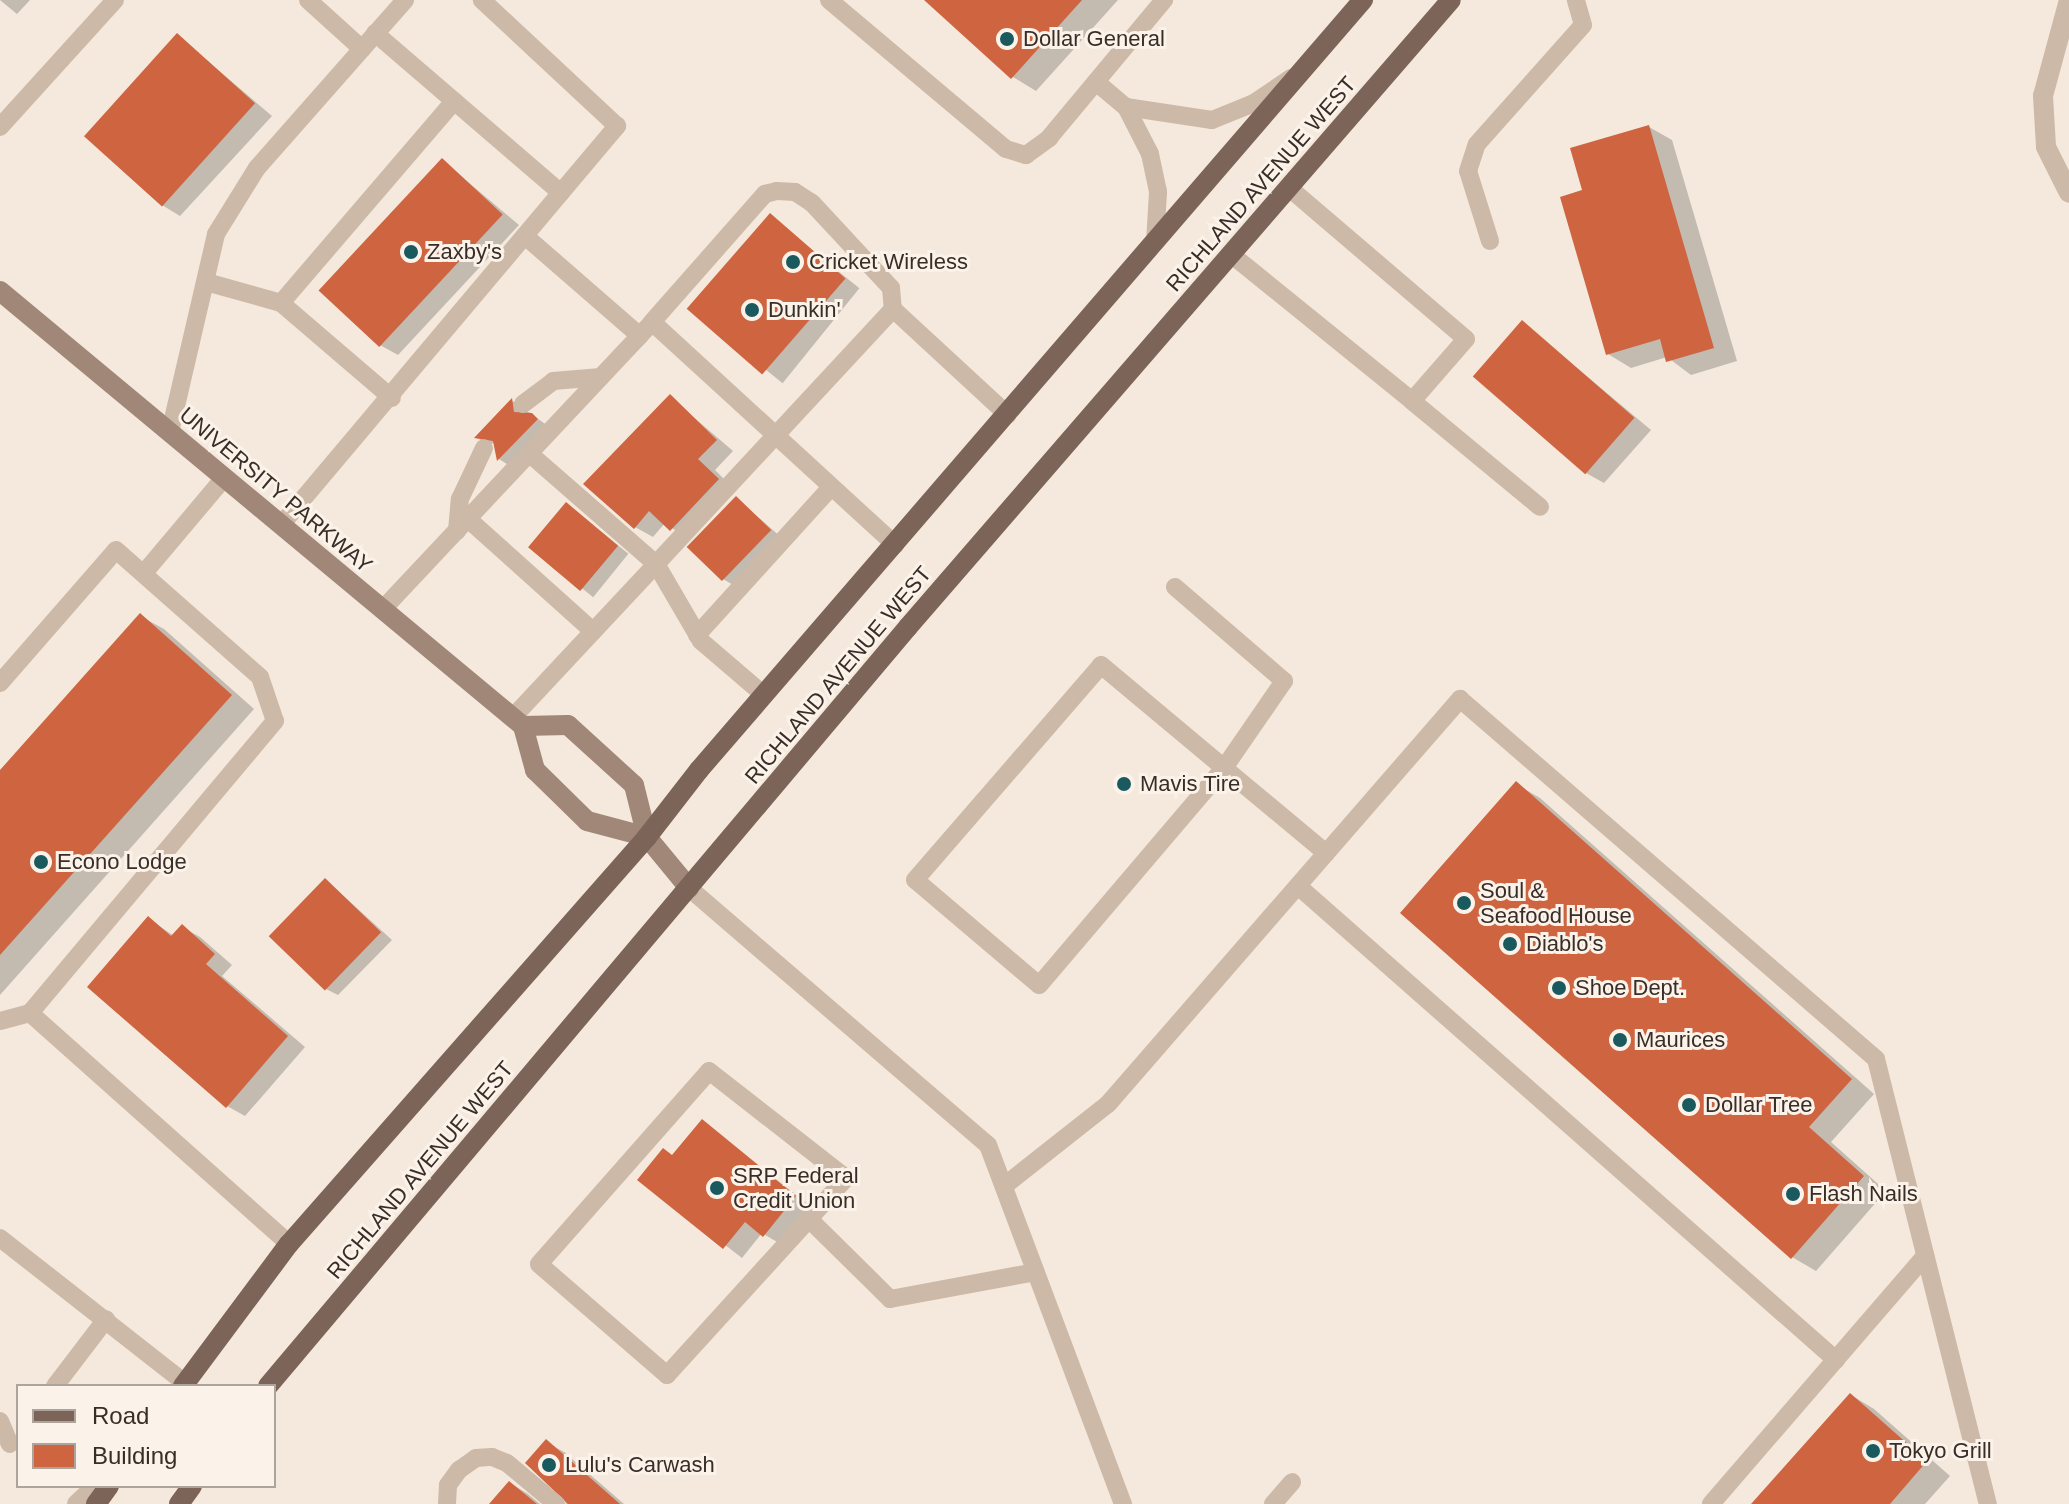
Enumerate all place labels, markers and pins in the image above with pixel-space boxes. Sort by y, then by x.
place label: Dollar General [1023,26,1165,52]
marker: Dollar General [998,30,1016,48]
place label: Zaxby's [427,239,502,265]
marker: Zaxby's [402,243,420,261]
place label: Cricket Wireless [809,249,968,275]
marker: Cricket Wireless [784,253,802,271]
place label: Dunkin' [768,297,841,323]
marker: Dunkin' [743,301,761,319]
place label: Mavis Tire [1140,771,1241,797]
marker: Mavis Tire [1115,775,1133,793]
place label: Econo Lodge [57,849,187,875]
marker: Econo Lodge [32,853,50,871]
place label: Soul & Seafood House [1480,877,1632,928]
marker: Soul & Seafood House [1455,894,1473,912]
place label: Diablo's [1526,931,1604,957]
marker: Diablo's [1501,935,1519,953]
place label: Shoe Dept. [1575,975,1685,1001]
marker: Shoe Dept. [1550,979,1568,997]
place label: Maurices [1636,1027,1725,1053]
marker: Maurices [1611,1031,1629,1049]
place label: Dollar Tree [1705,1092,1813,1118]
marker: Dollar Tree [1680,1096,1698,1114]
place label: SRP Federal Credit Union [733,1162,859,1214]
marker: SRP Federal Credit Union [708,1179,726,1197]
place label: Flash Nails [1809,1181,1918,1207]
marker: Flash Nails [1784,1185,1802,1203]
place label: Tokyo Grill [1889,1438,1992,1464]
marker: Tokyo Grill [1864,1442,1882,1460]
place label: Lulu's Carwash [565,1452,715,1478]
marker: Lulu's Carwash [540,1456,558,1474]

